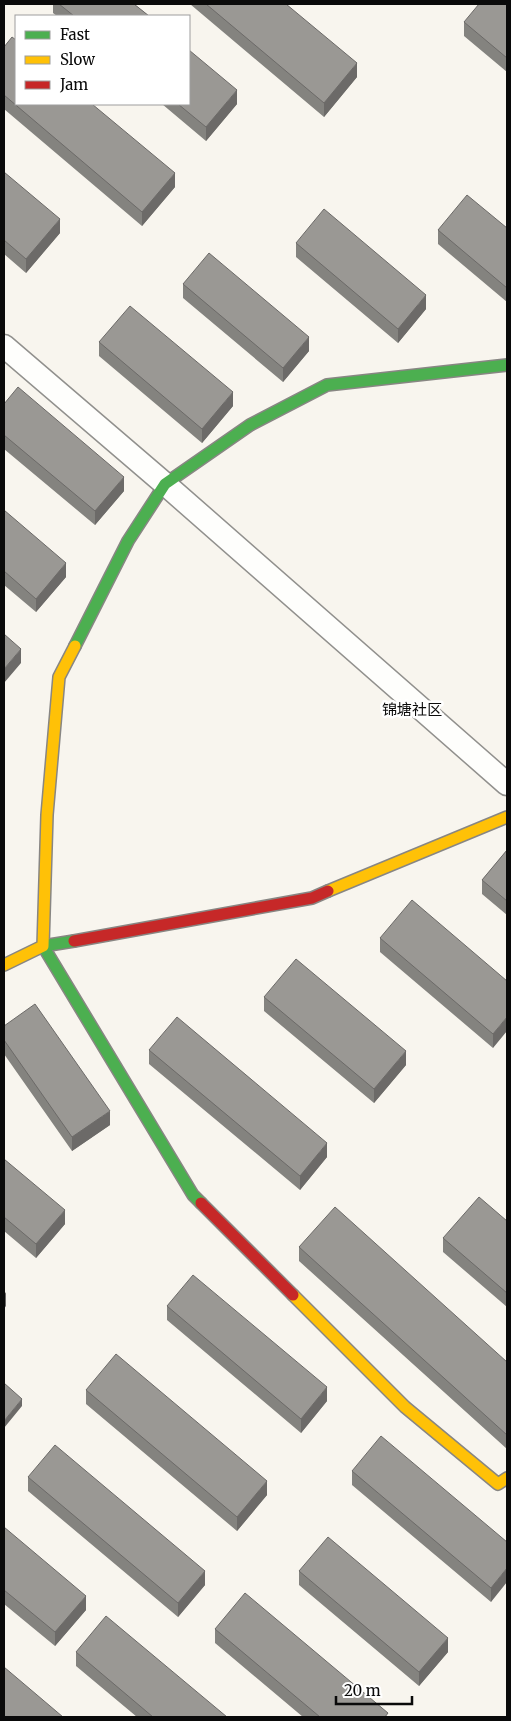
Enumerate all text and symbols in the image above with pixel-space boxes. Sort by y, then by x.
legend [15,15,190,105]
text: Fast [60,25,90,44]
text: Slow [60,50,95,69]
text: Jam [59,75,88,94]
district label: 锦塘社区 [382,700,442,719]
scale bar [336,1674,412,1706]
text: 20 m [344,1681,381,1700]

